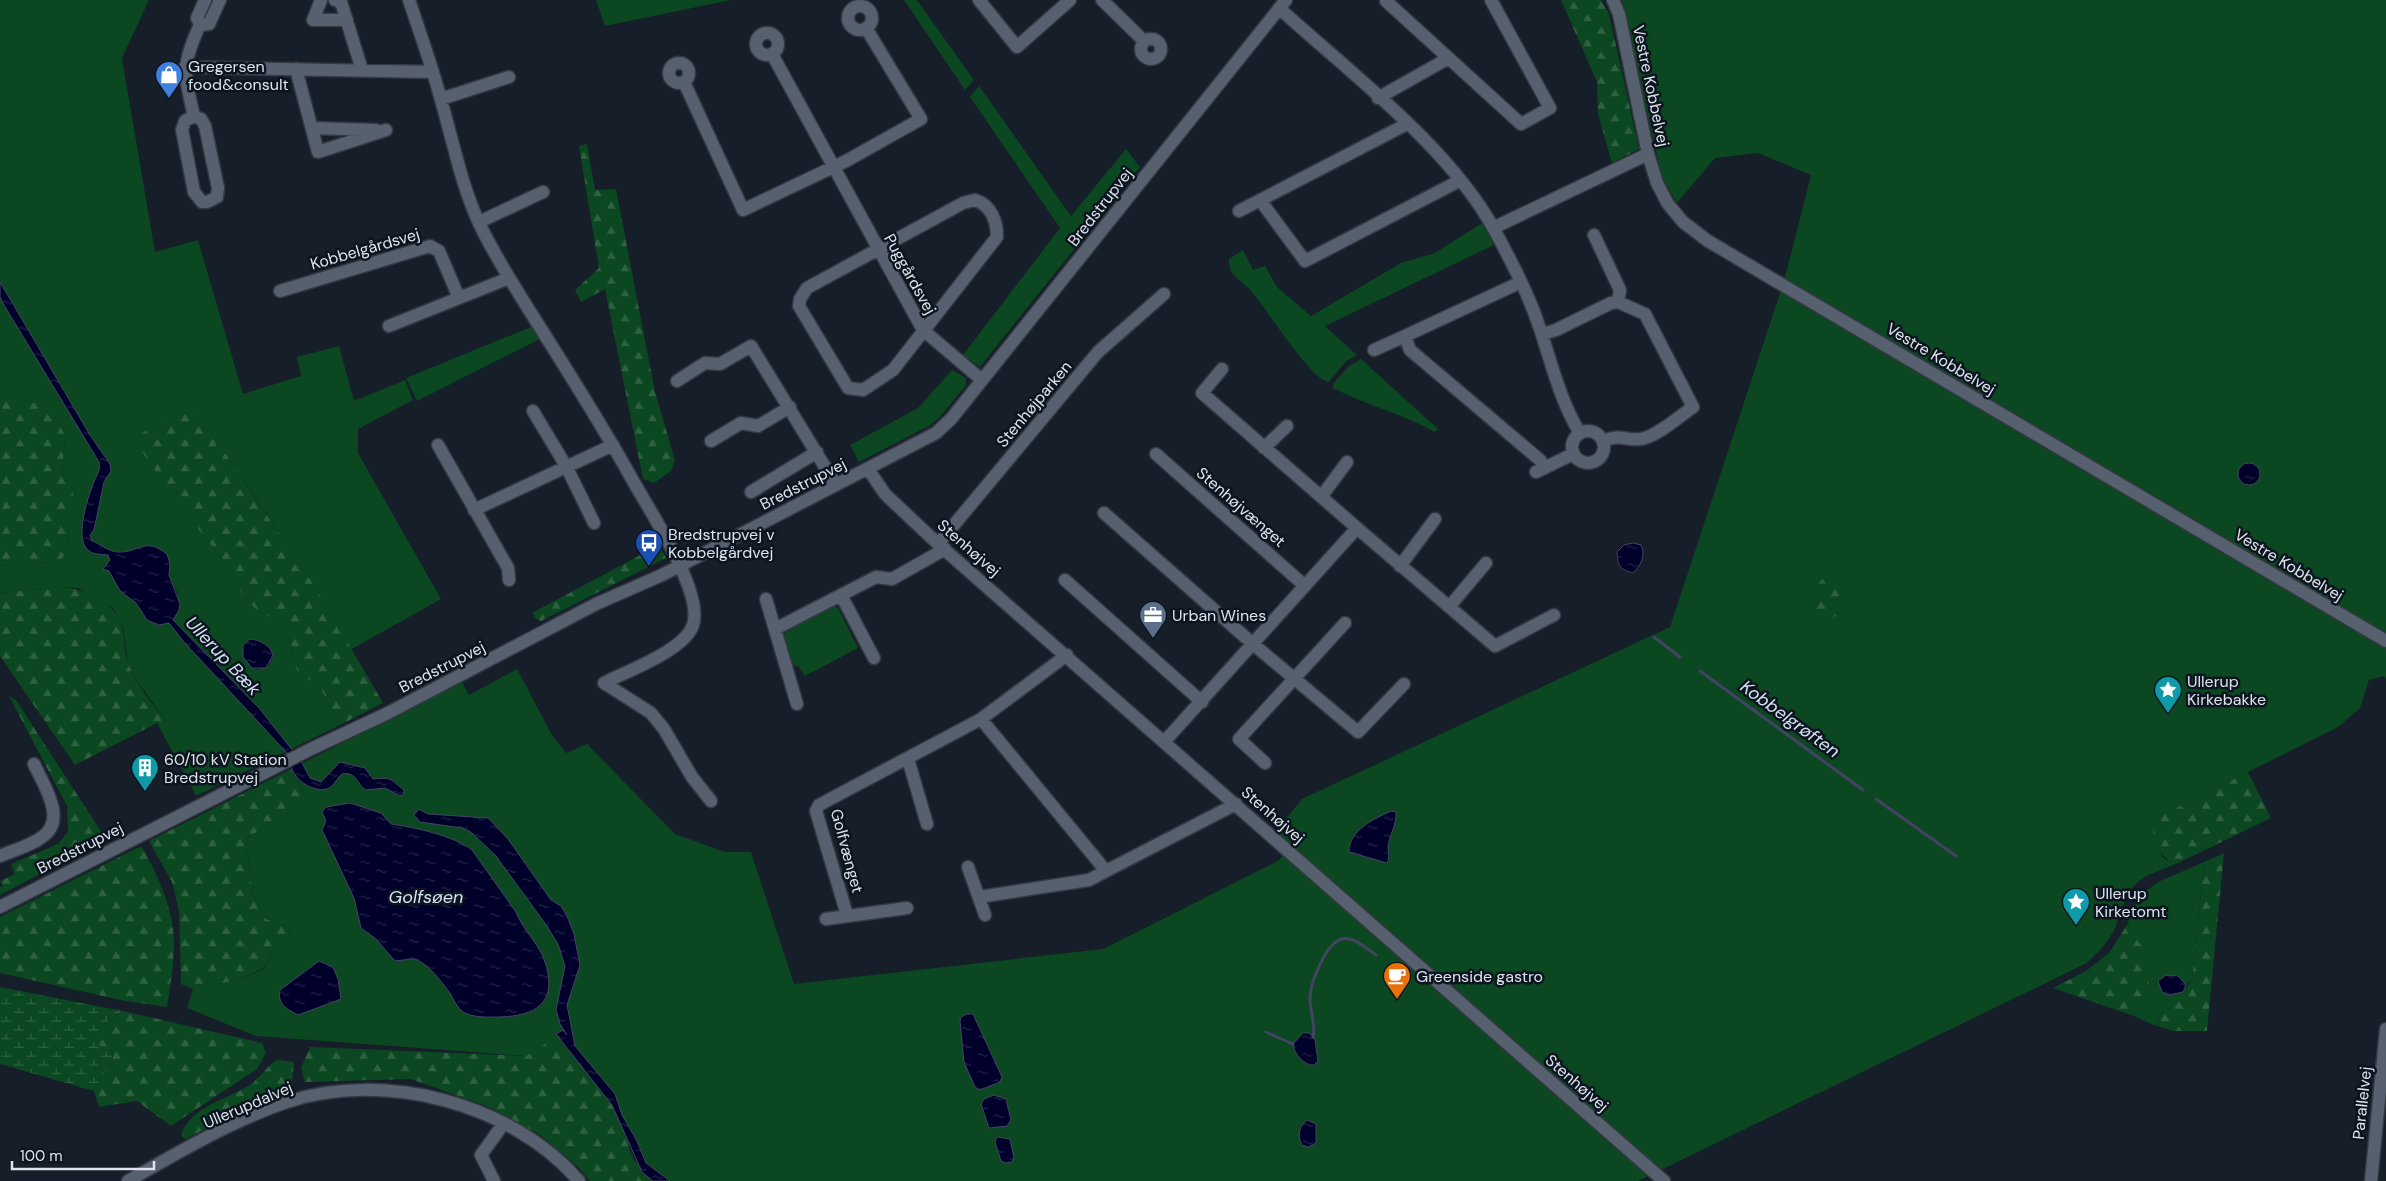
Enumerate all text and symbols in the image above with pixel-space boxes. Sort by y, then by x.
street label: Vestre Kobbelvej [1628,23,1674,149]
place label: Gregersen food&consult [188,56,289,95]
shop icon: Gregersen food&consult [154,60,184,99]
street label: Bredstrupvej [1063,163,1137,251]
street label: Kobbelgårdsvej [308,223,422,275]
street label: Puggårdsvej [879,230,941,318]
street label: Vestre Kobbelvej [1883,318,1999,400]
street label: Stenhøjparken [992,356,1076,452]
street label: Bredstrupvej [756,453,850,515]
street label: Stenhøjvænget [1192,462,1290,552]
street label: Stenhøjvej [933,515,1005,581]
place label: Bredstrupvej v Kobbelgårdvej [668,524,775,563]
street label: Vestre Kobbelvej [2231,524,2347,606]
bus stop icon: Bredstrupvej v Kobbelgårdvej [634,528,664,567]
office icon: Urban Wines [1138,600,1168,639]
place label: Urban Wines [1172,605,1266,626]
water label: Ullerup Bæk [180,611,266,701]
street label: Bredstrupvej [395,636,489,698]
place label: Ullerup Kirkebakke [2187,671,2266,710]
water label: Kobbelgrøften [1735,675,1845,763]
place icon: Ullerup Kirkebakke [2153,675,2183,714]
place label: 60/10 kV Station Bredstrupvej [164,749,287,788]
building icon: 60/10 kV Station Bredstrupvej [130,753,160,792]
street label: Stenhøjvej [1237,782,1309,848]
street label: Golfvænget [826,807,868,895]
street label: Bredstrupvej [33,817,127,879]
place label: Ullerup Kirketomt [2095,883,2166,922]
water label: Golfsøen [389,885,463,909]
place icon: Ullerup Kirketomt [2061,887,2091,926]
cafe icon: Greenside gastro [1382,961,1412,1000]
place label: Greenside gastro [1416,966,1543,987]
street label: Stenhøjvej [1541,1050,1613,1116]
street label: Parallelvej [2348,1066,2376,1140]
street label: Ullerupdalvej [200,1077,296,1133]
scale bar [12,1138,155,1170]
text: 100 m [20,1146,63,1166]

